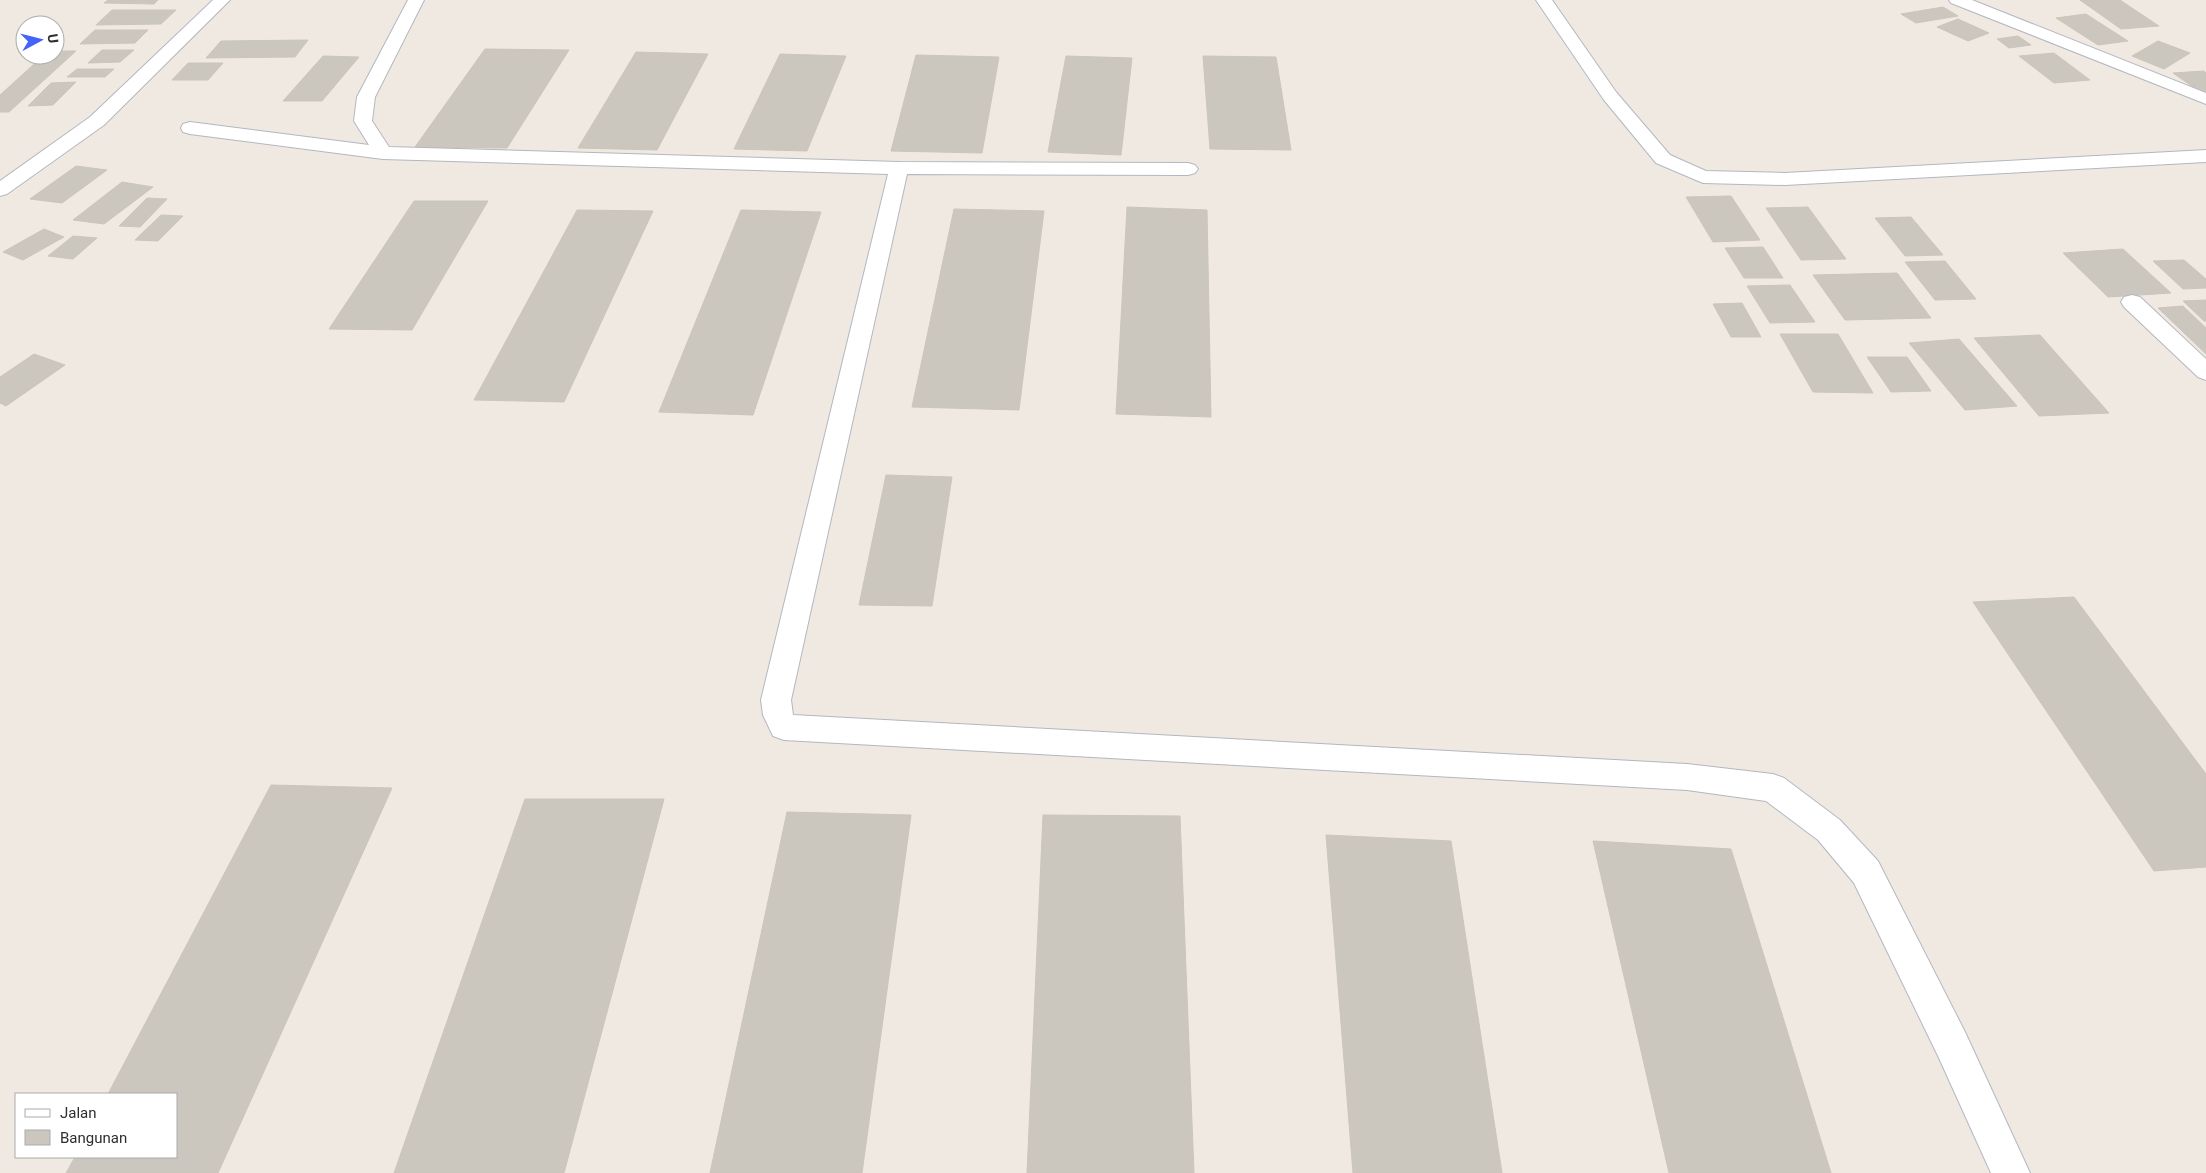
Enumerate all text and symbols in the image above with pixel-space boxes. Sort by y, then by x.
north arrow [15,15,65,65]
text: U [44,33,61,44]
legend [15,1093,178,1158]
text: Jalan [60,1104,97,1122]
text: Bangunan [60,1129,127,1147]

